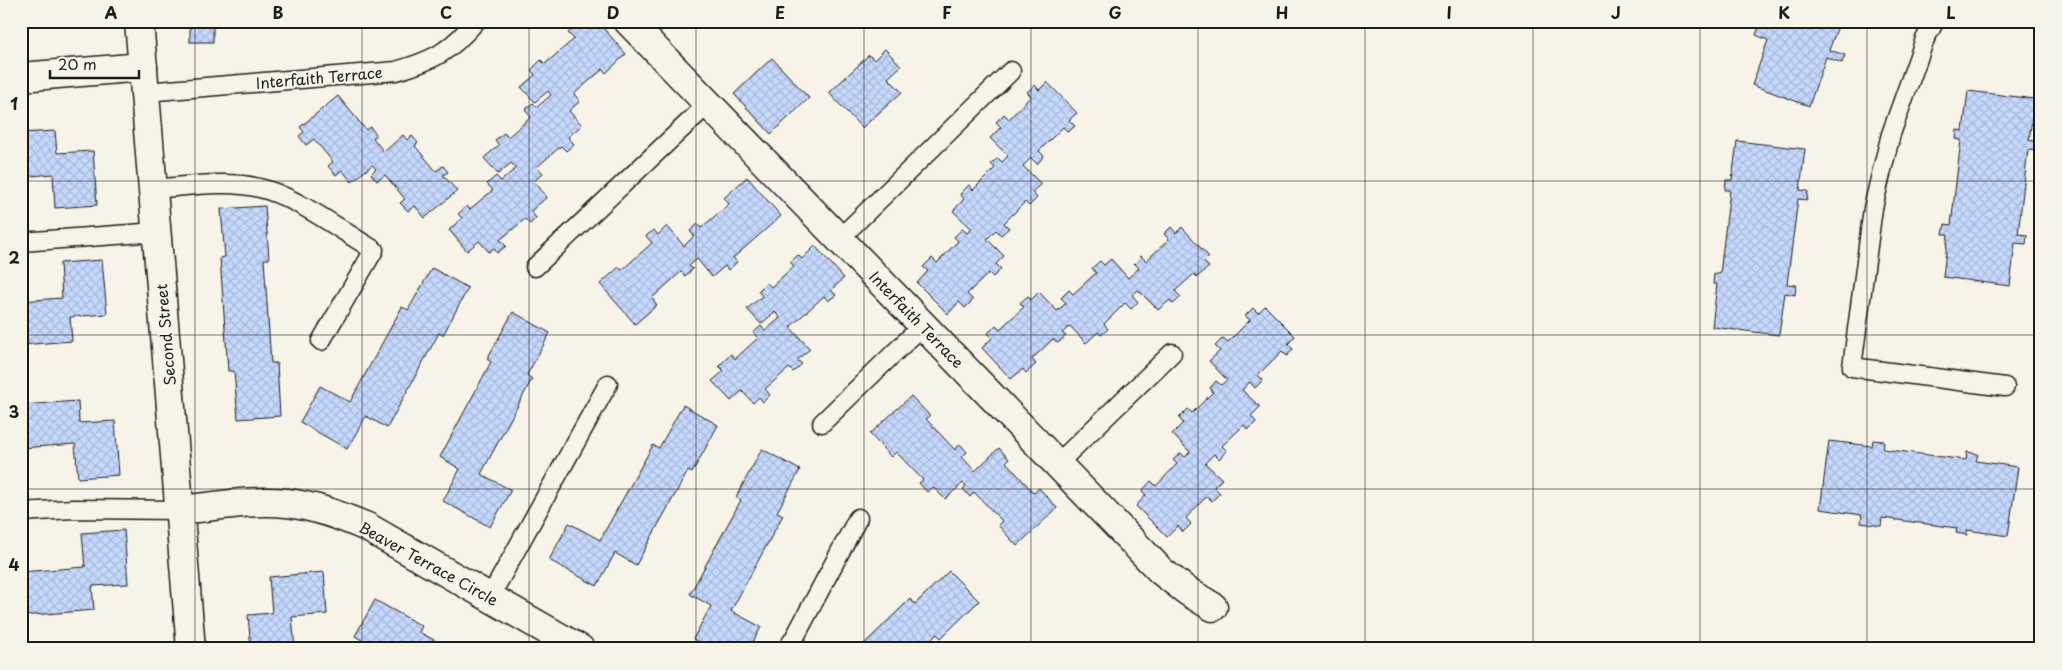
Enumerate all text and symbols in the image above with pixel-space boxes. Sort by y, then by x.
text: A [105,0,118,24]
text: B [273,0,284,24]
text: C [440,0,452,24]
text: D [607,0,619,24]
text: E [775,0,785,24]
text: F [942,0,952,24]
text: G [1108,0,1122,24]
text: H [1276,0,1288,24]
text: I [1446,0,1452,24]
text: J [1611,0,1621,24]
text: K [1778,0,1790,24]
text: L [1946,0,1956,24]
scale bar [50,48,139,80]
text: 20 m [58,52,97,75]
street label: Interfaith Terrace [255,60,383,94]
text: 1 [10,91,18,115]
text: 2 [8,245,20,269]
street label: Interfaith Terrace [865,265,970,373]
street label: Second Street [149,283,181,387]
text: 3 [9,399,19,423]
street label: Beaver Terrace Circle [355,515,503,611]
text: 4 [9,552,20,576]

